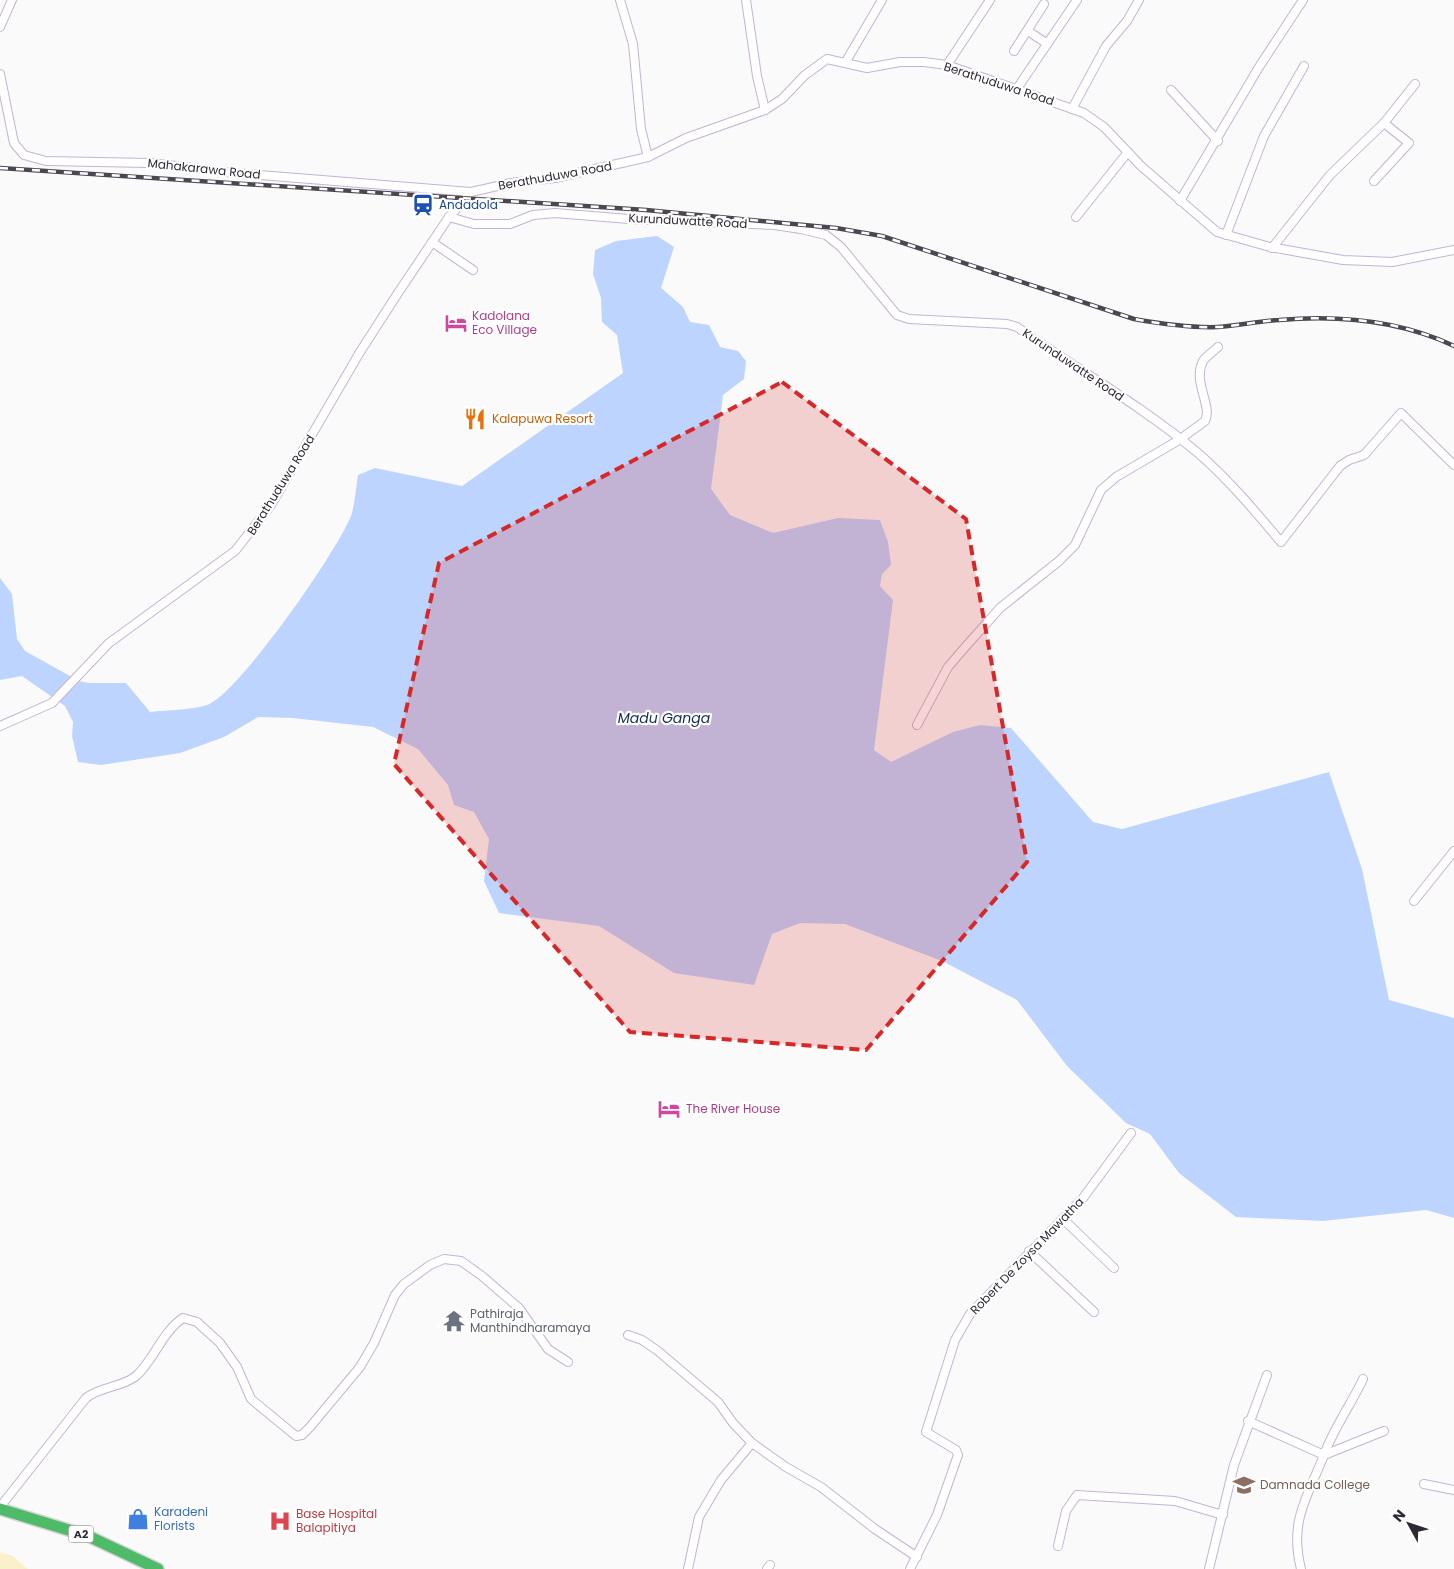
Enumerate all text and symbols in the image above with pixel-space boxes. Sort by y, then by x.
street label: Berathuduwa Road [942,58,1057,109]
street label: Mahakarawa Road [147,154,261,183]
street label: Berathuduwa Road [497,157,613,194]
station icon: Andadola [410,192,436,218]
place label: Andadola [439,196,498,213]
street label: Kurunduwatte Road [628,209,748,232]
place label: Kadolana Eco Village [472,307,537,338]
hotel icon: Kadolana Eco Village [443,310,469,336]
street label: Kurunduwatte Road [1019,324,1127,405]
restaurant icon: Kalapuwa Resort [462,406,488,432]
place label: Kalapuwa Resort [492,410,593,427]
street label: Berathuduwa Road [243,431,318,538]
water label: Madu Ganga [618,708,711,728]
hotel icon: The River House [656,1096,682,1122]
place label: The River House [686,1100,780,1117]
street label: Robert De Zoysa Mawatha [966,1193,1087,1318]
place label: Pathiraja Manthindharamaya [470,1305,591,1336]
temple icon: Pathiraja Manthindharamaya [441,1308,467,1334]
school or university icon: Damnada College [1231,1472,1257,1498]
place label: Damnada College [1260,1476,1370,1493]
north arrow [1384,1499,1434,1549]
place label: Karadeni Florists [154,1503,208,1534]
place label: Base Hospital Balapitiya [296,1505,377,1536]
text: N [1388,1505,1410,1526]
shop icon: Karadeni Florists [125,1506,151,1532]
hospital icon: Base Hospital Balapitiya [267,1508,293,1534]
road number: A2 [68,1526,94,1542]

